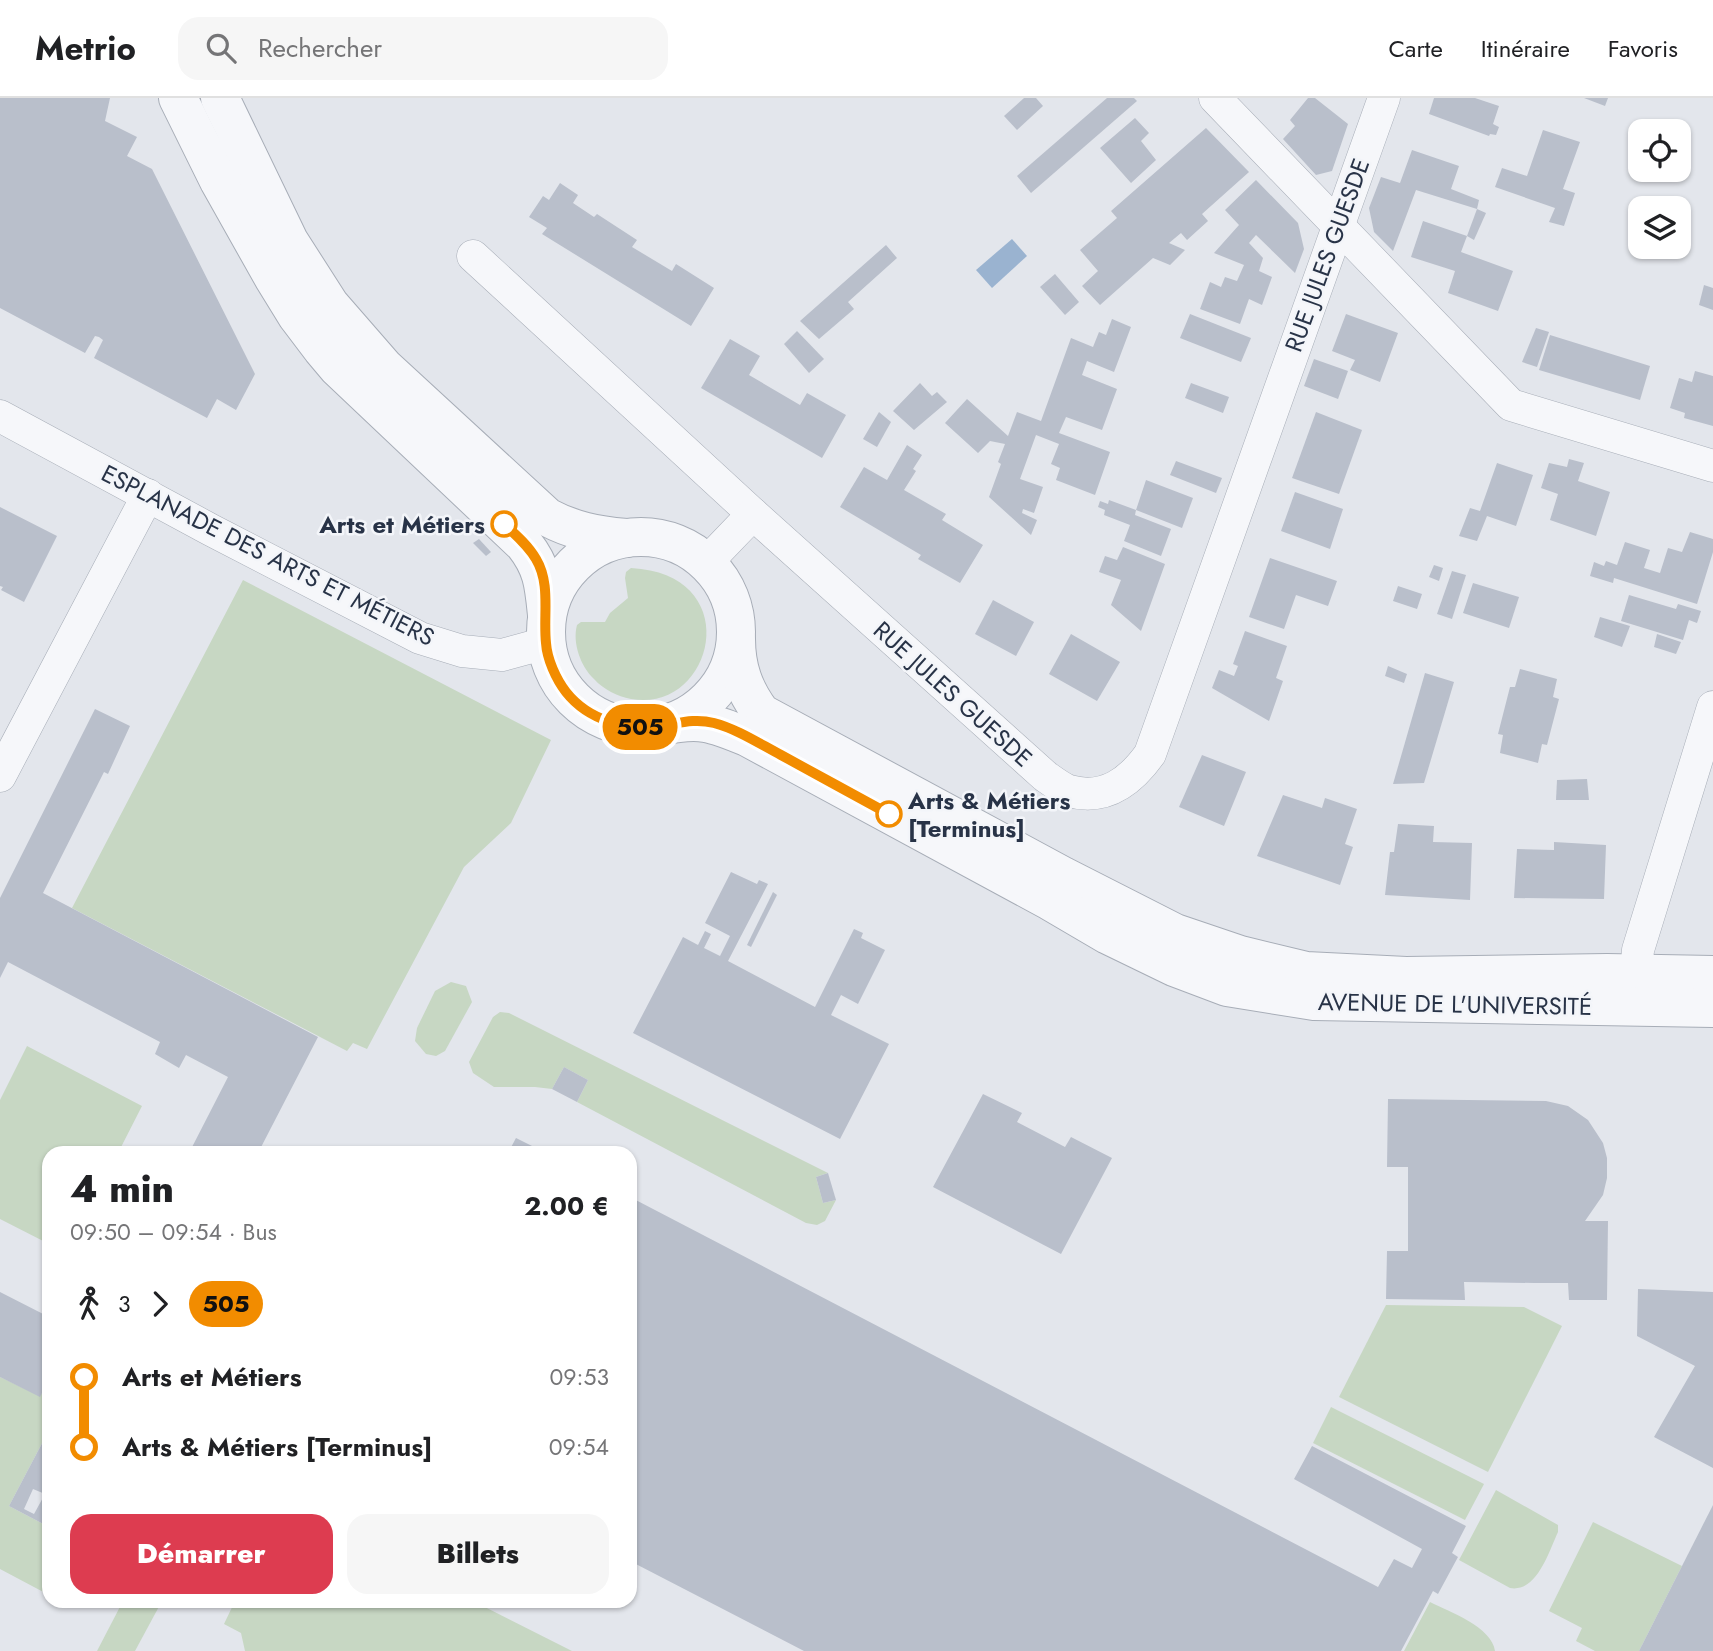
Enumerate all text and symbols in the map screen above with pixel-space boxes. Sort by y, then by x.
search box [178,17,668,80]
text: Metrio [35,25,136,72]
icon: search [202,29,240,67]
text: Rechercher [258,29,382,67]
text: Carte [1388,31,1443,66]
text: Itinéraire [1481,31,1570,66]
text: Favoris [1608,31,1678,66]
map controls [1628,119,1691,259]
button: locate [1628,119,1691,182]
street label: RUE JULES GUESDE [1276,153,1378,357]
button: layers [1628,196,1691,259]
street label: ESPLANADE DES ARTS ET MÉTIERS [95,455,441,655]
place label: Arts et Métiers [318,507,485,542]
marker: Arts et Métiers [491,511,517,537]
street label: RUE JULES GUESDE [866,613,1040,775]
line badge: 505 [600,704,680,750]
text: 505 [617,709,663,744]
place label: Arts & Métiers [Terminus] [907,783,1071,846]
marker: Arts & Métiers [Terminus] [876,801,902,827]
street label: AVENUE DE L'UNIVERSITÉ [1318,984,1592,1024]
text: 4 min [70,1161,174,1216]
text: 2.00 € [524,1187,609,1225]
text: 09:50 – 09:54 · Bus [70,1215,277,1249]
icon: walk [70,1285,108,1323]
icon: forward [141,1285,179,1323]
text: 505 [203,1286,249,1321]
text: 3 [118,1287,131,1321]
text: Arts et Métiers [122,1358,302,1396]
text: 09:53 [550,1360,609,1394]
text: Arts & Métiers [Terminus] [122,1428,432,1466]
text: 09:54 [549,1430,609,1464]
button: Démarrer [70,1514,333,1594]
button: Billets [347,1514,609,1594]

